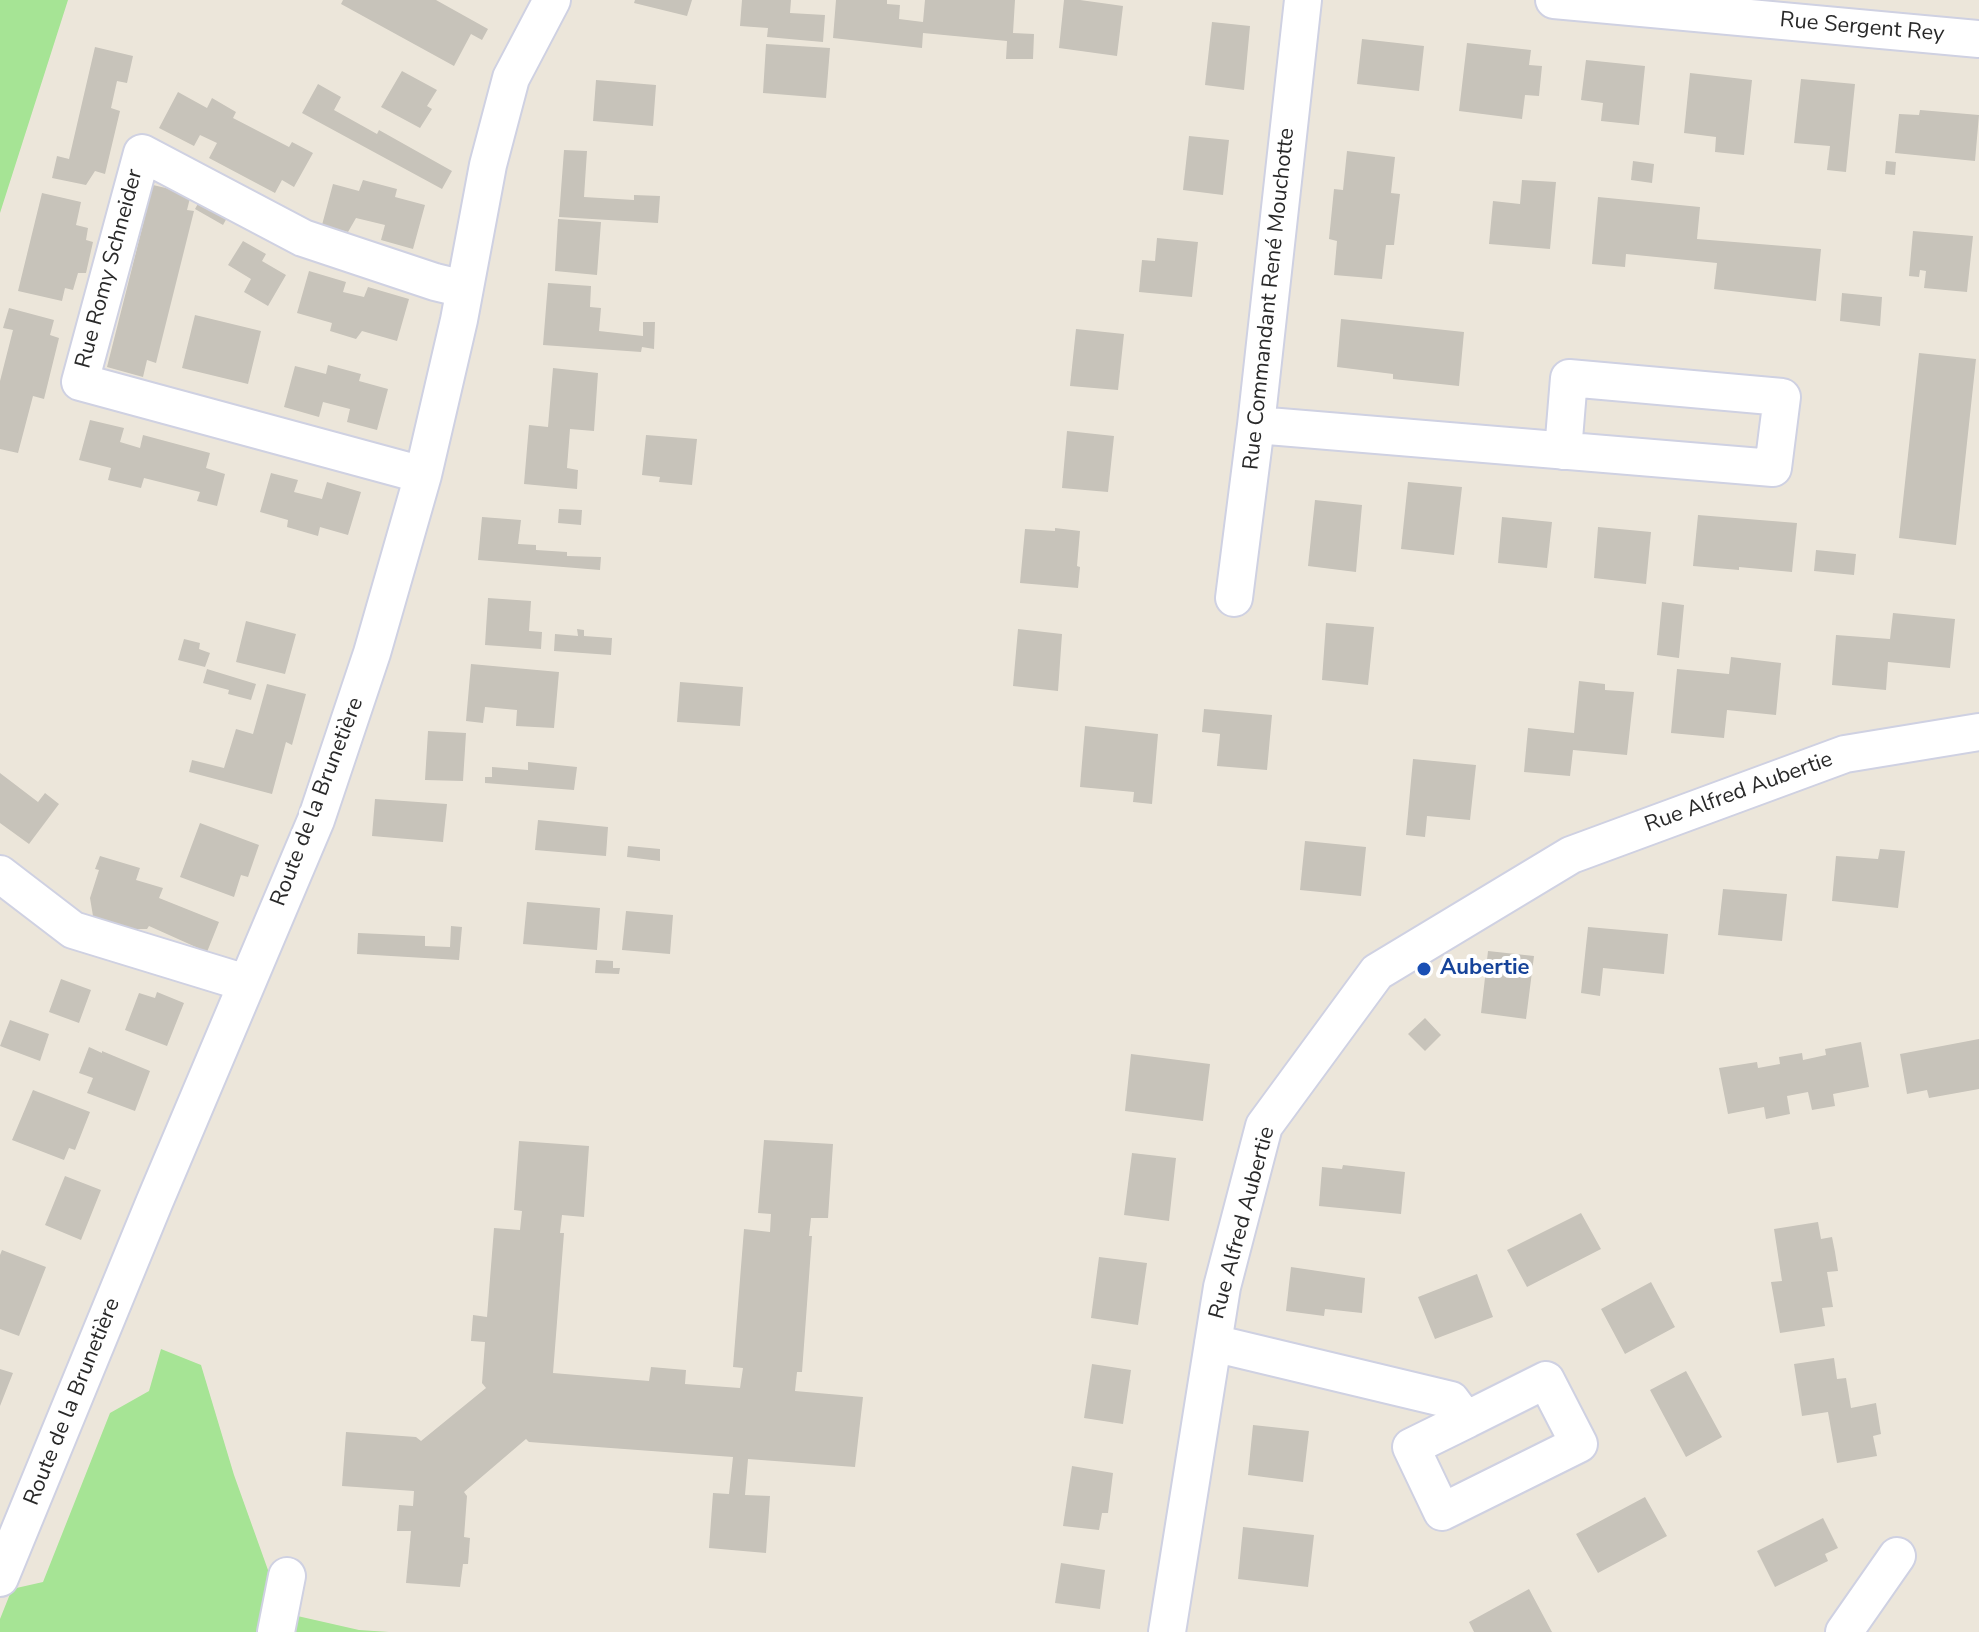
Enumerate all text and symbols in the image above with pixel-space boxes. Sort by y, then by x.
street label: Rue Sergent Rey [1779,8,1945,48]
street label: Rue Commandant René Mouchotte [1239,127,1301,471]
street label: Rue Romy Schneider [71,167,149,371]
street label: Route de la Brunetière [266,694,370,910]
street label: Rue Alfred Aubertie [1641,747,1837,839]
place label: Aubertie [1440,956,1529,982]
marker: Aubertie [1415,960,1433,978]
street label: Rue Alfred Aubertie [1205,1124,1281,1322]
street label: Route de la Brunetière [19,1294,127,1510]

